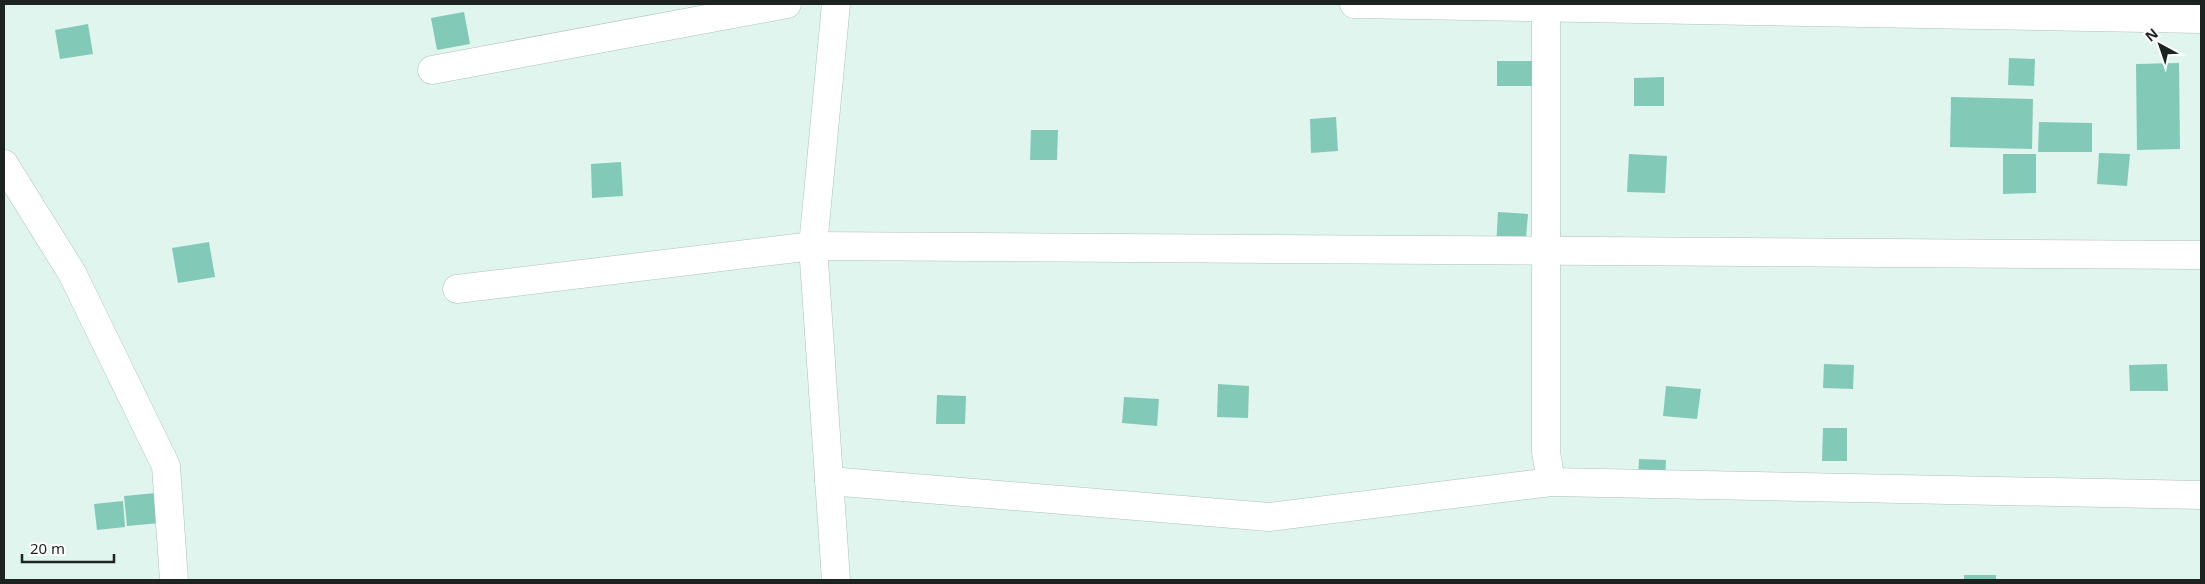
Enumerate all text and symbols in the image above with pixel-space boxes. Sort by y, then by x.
north arrow [2135,20,2185,70]
text: N [2141,24,2162,46]
scale bar [22,532,115,564]
text: 20 m [30,538,65,558]

